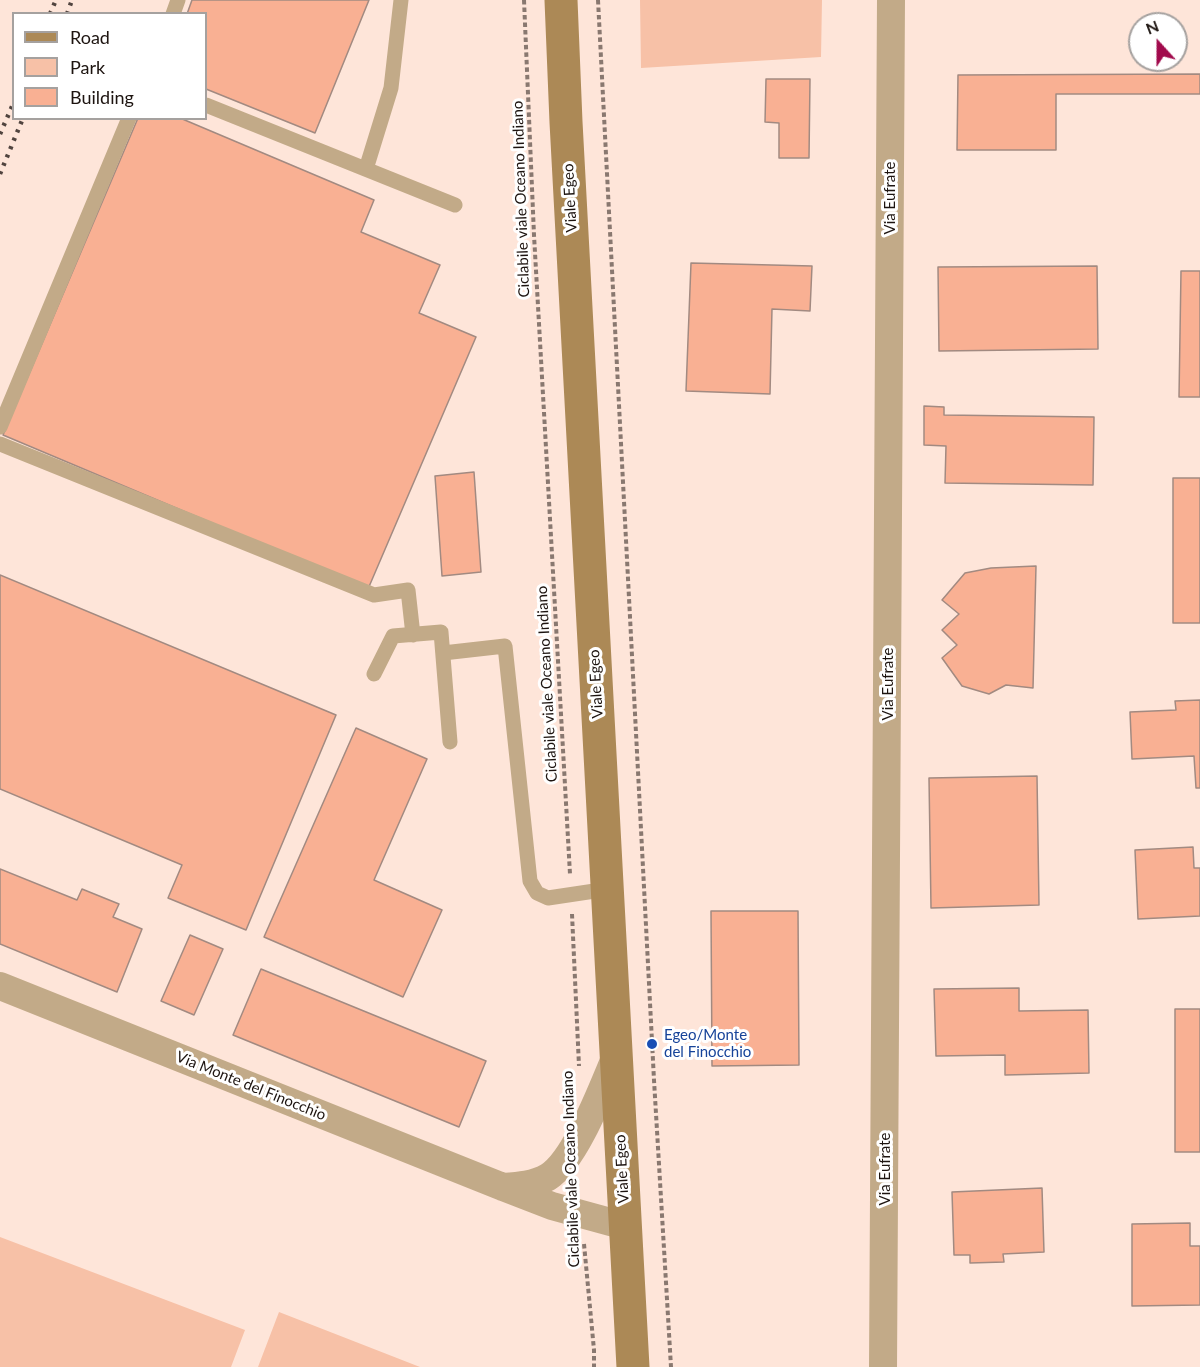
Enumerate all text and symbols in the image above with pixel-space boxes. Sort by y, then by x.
legend [12,12,207,120]
north arrow [1128,12,1188,72]
text: N [1143,16,1161,38]
text: Road [70,26,110,48]
text: Park [70,56,105,78]
text: Building [70,86,134,108]
street label: Ciclabile viale Oceano Indiano [509,100,533,298]
street label: Via Eufrate [881,162,899,234]
street label: Viale Egeo [559,163,581,233]
street label: Ciclabile viale Oceano Indiano [533,585,561,783]
street label: Via Eufrate [879,648,897,720]
street label: Viale Egeo [585,649,607,719]
place label: Egeo/Monte del Finocchio [664,1026,751,1061]
marker: Egeo/Monte del Finocchio [645,1037,659,1051]
street label: Via Monte del Finocchio [173,1048,329,1124]
street label: Ciclabile viale Oceano Indiano [559,1070,583,1268]
street label: Via Eufrate [876,1133,894,1205]
street label: Viale Egeo [611,1134,633,1204]

